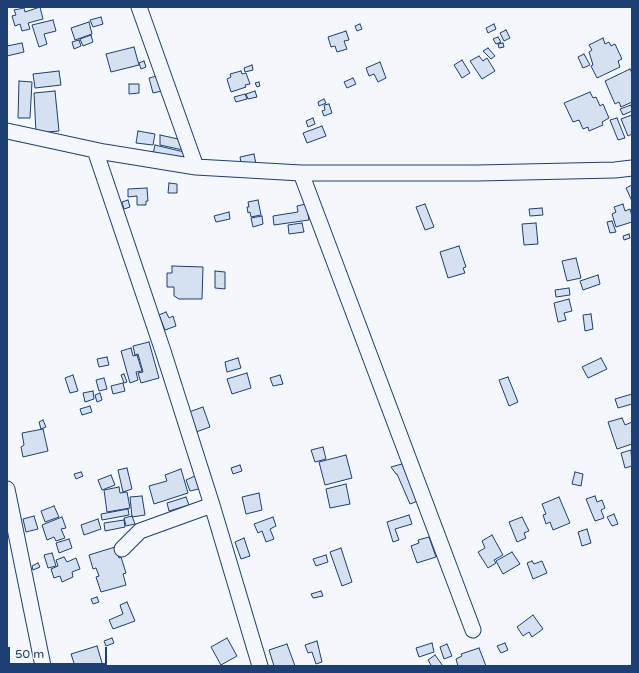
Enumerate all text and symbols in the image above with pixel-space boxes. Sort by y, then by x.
scale bar [10,639,109,665]
text: 50 m [15,647,44,661]

